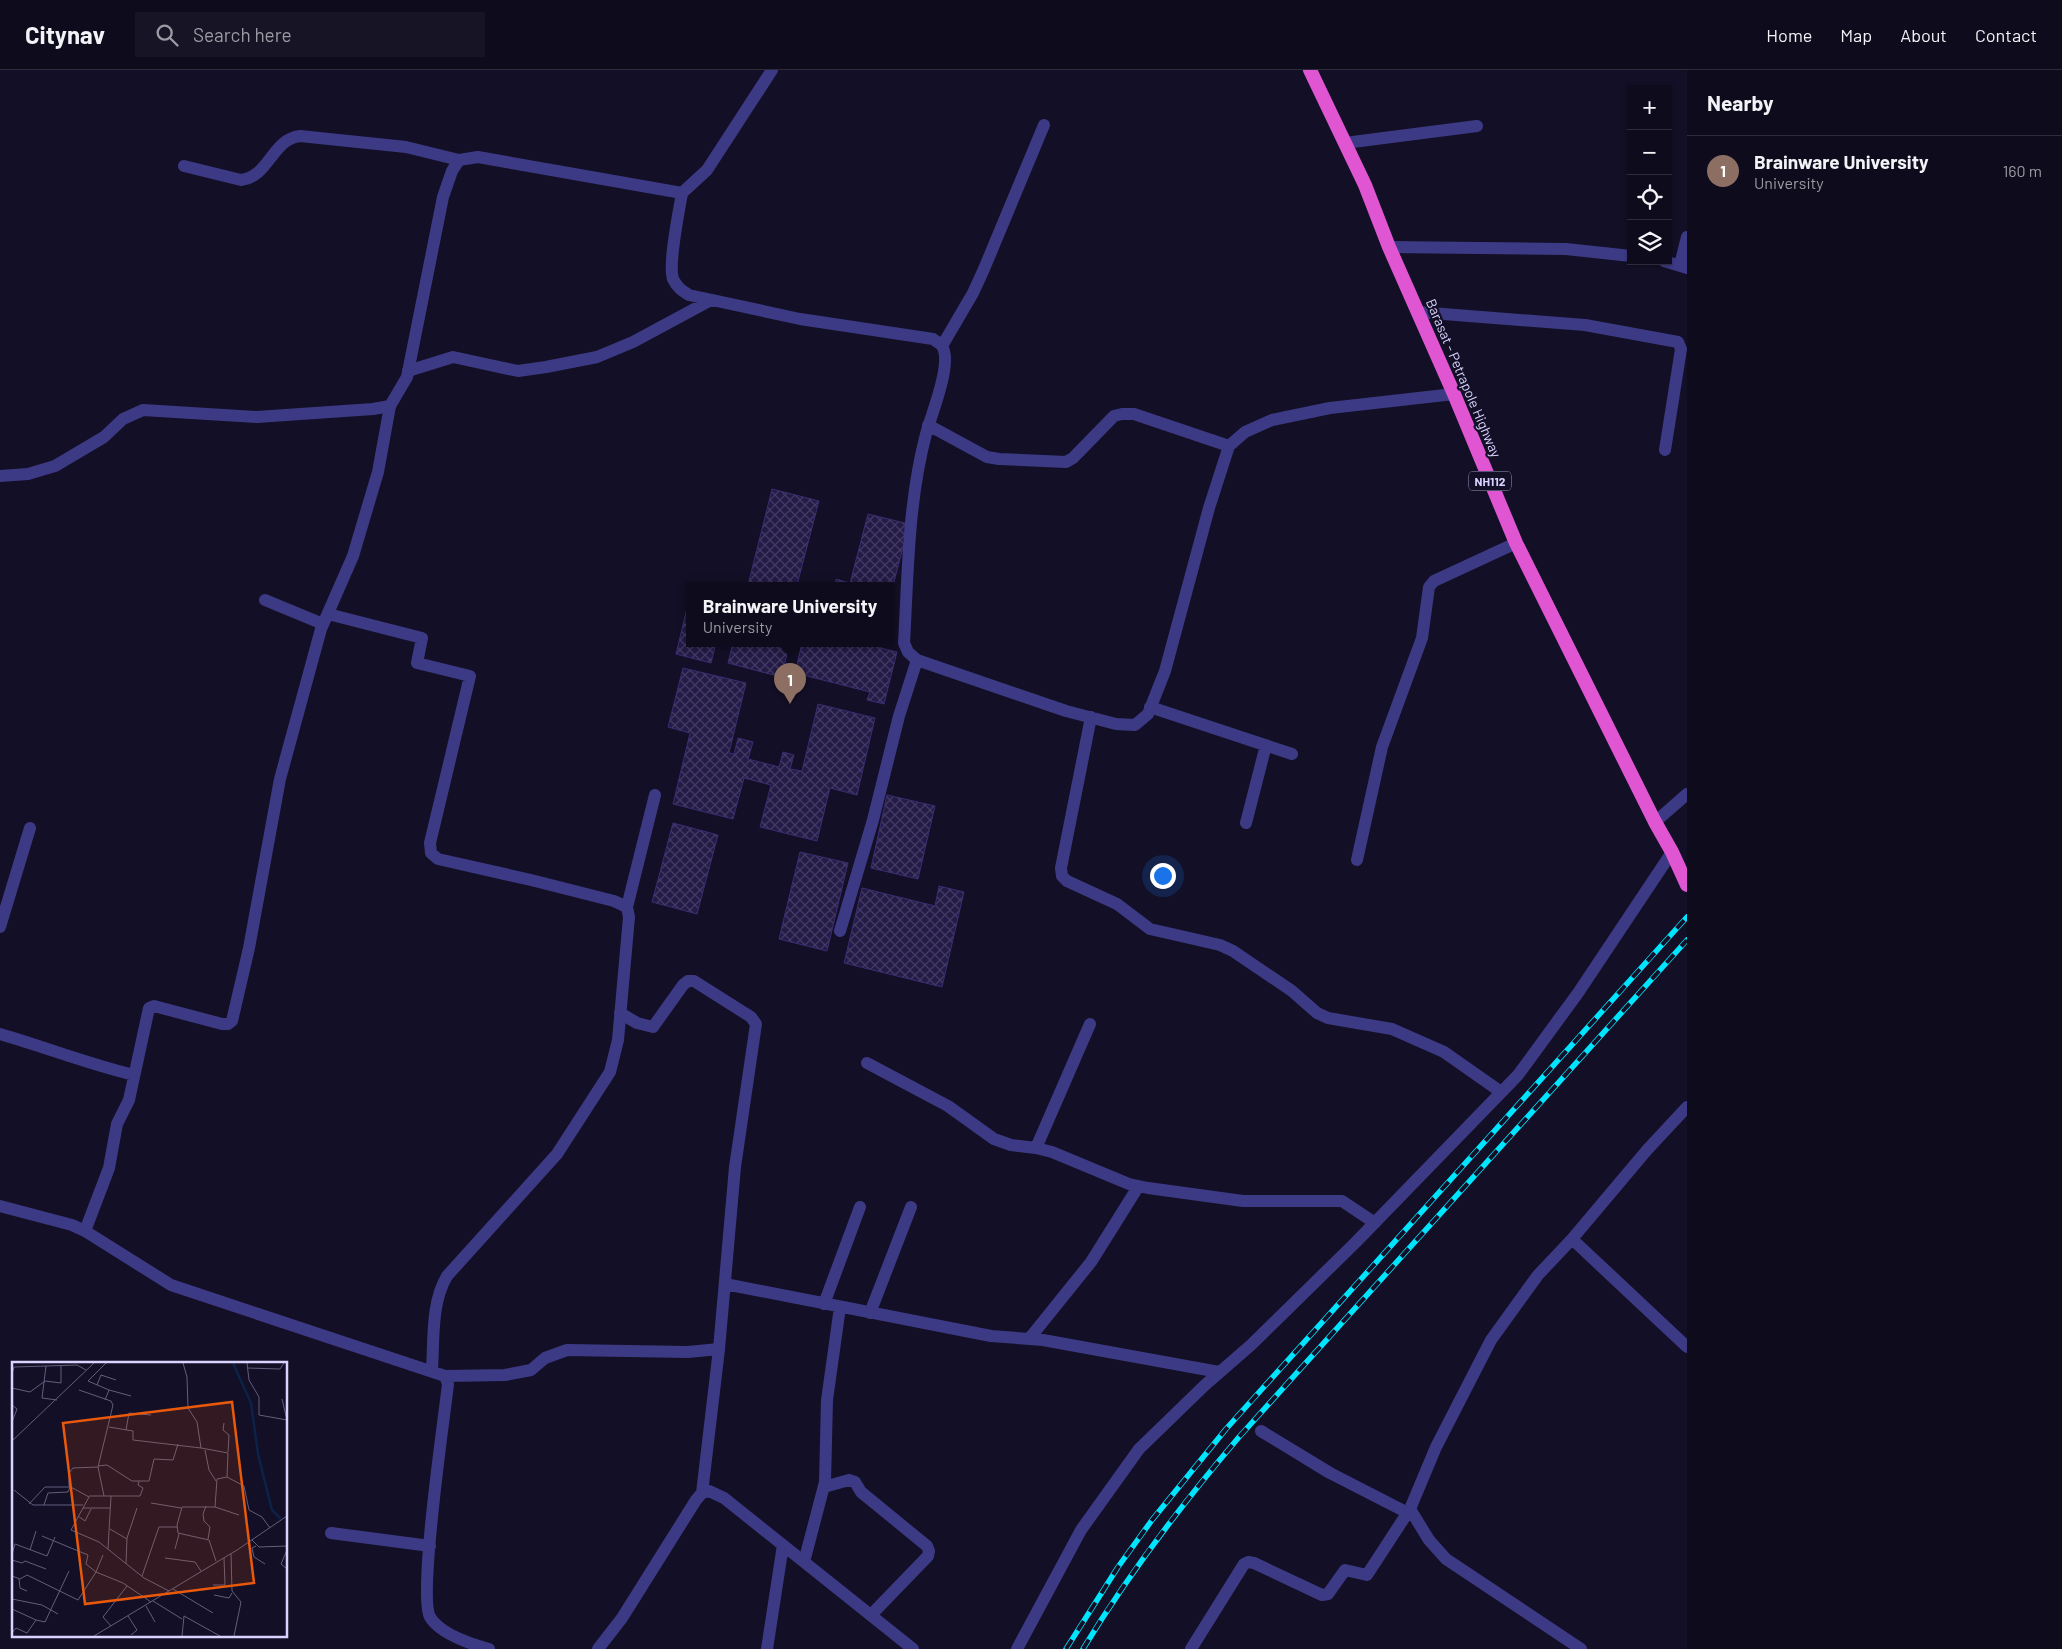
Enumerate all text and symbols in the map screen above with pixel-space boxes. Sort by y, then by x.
search box [135,12,485,57]
text: Citynav [25,20,105,49]
icon: search [153,21,181,49]
text: Search here [193,23,292,46]
text: Home [1766,24,1812,46]
text: Map [1840,24,1872,46]
text: About [1900,24,1947,46]
text: Contact [1975,24,2037,46]
map controls [1627,85,1672,265]
button: + [1627,85,1672,130]
text: Nearby [1707,90,1773,115]
button: − [1627,130,1672,175]
text: Brainware University [1754,150,1929,173]
text: 1 [1720,161,1726,180]
text: 160 m [2003,161,2042,180]
text: University [1754,173,1824,192]
button: locate [1627,175,1672,220]
button: layers [1627,220,1672,265]
street label: Barasat - Petrapole Highway [1423,296,1505,460]
road number: NH112 [1469,472,1511,491]
popup [686,582,894,647]
text: Brainware University [703,594,877,617]
text: University [703,617,772,636]
pin: 1 [774,663,806,704]
your location [1150,863,1176,889]
inset map [12,1362,288,1636]

